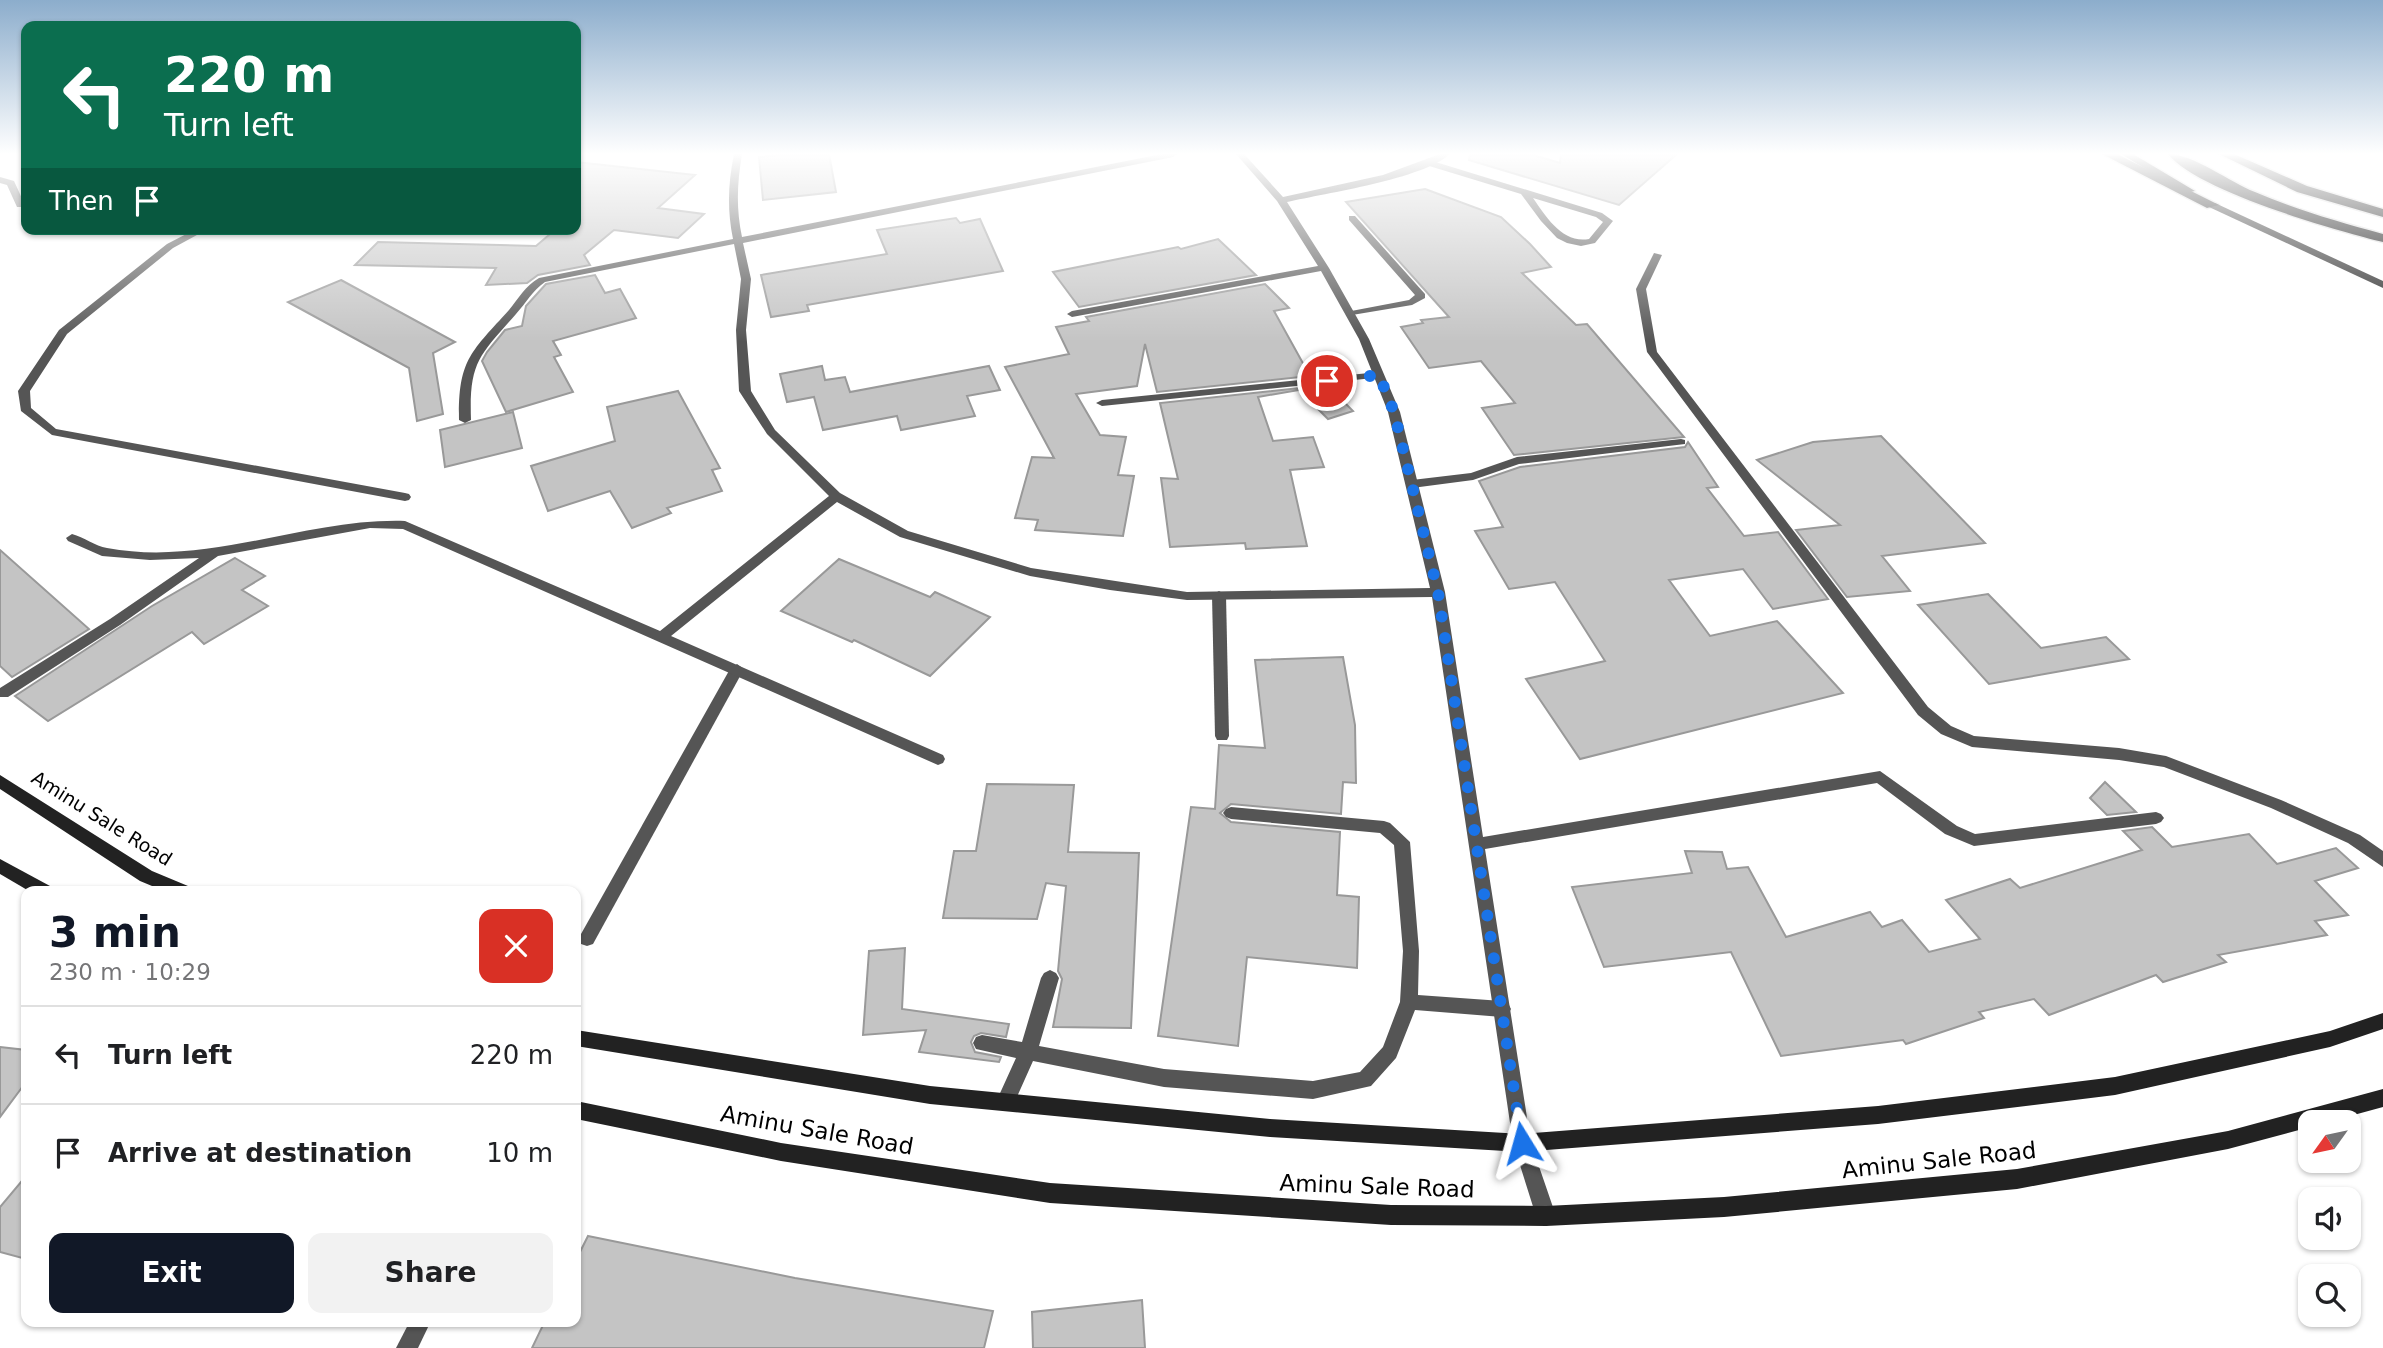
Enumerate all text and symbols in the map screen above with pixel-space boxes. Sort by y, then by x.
text: 220 m [164,47,334,104]
icon: left [49,49,140,140]
text: Turn left [164,106,294,144]
icon: arrive [128,182,166,220]
text: Then [49,186,114,216]
pin [1297,351,1357,411]
icon: arrive [1308,362,1346,400]
street label: Aminu Sale Road [28,766,176,870]
text: 3 min [49,908,181,957]
button: close [479,909,553,983]
text: 230 m · 10:29 [49,959,211,985]
icon: left [49,1036,87,1074]
text: Turn left [108,1040,232,1070]
text: 220 m [470,1040,553,1070]
street label: Aminu Sale Road [719,1100,915,1160]
position arrow [1485,1106,1559,1180]
north arrow [2298,1110,2361,1172]
map controls [2298,1110,2361,1327]
icon: arrive [49,1134,87,1172]
street label: Aminu Sale Road [1841,1137,2037,1183]
text: Arrive at destination [108,1138,412,1168]
text: 10 m [486,1138,553,1168]
street label: Aminu Sale Road [1279,1170,1475,1202]
button: sound [2298,1187,2361,1250]
button: Exit [49,1233,294,1313]
button: Share [308,1233,553,1313]
button: search [2298,1264,2361,1327]

